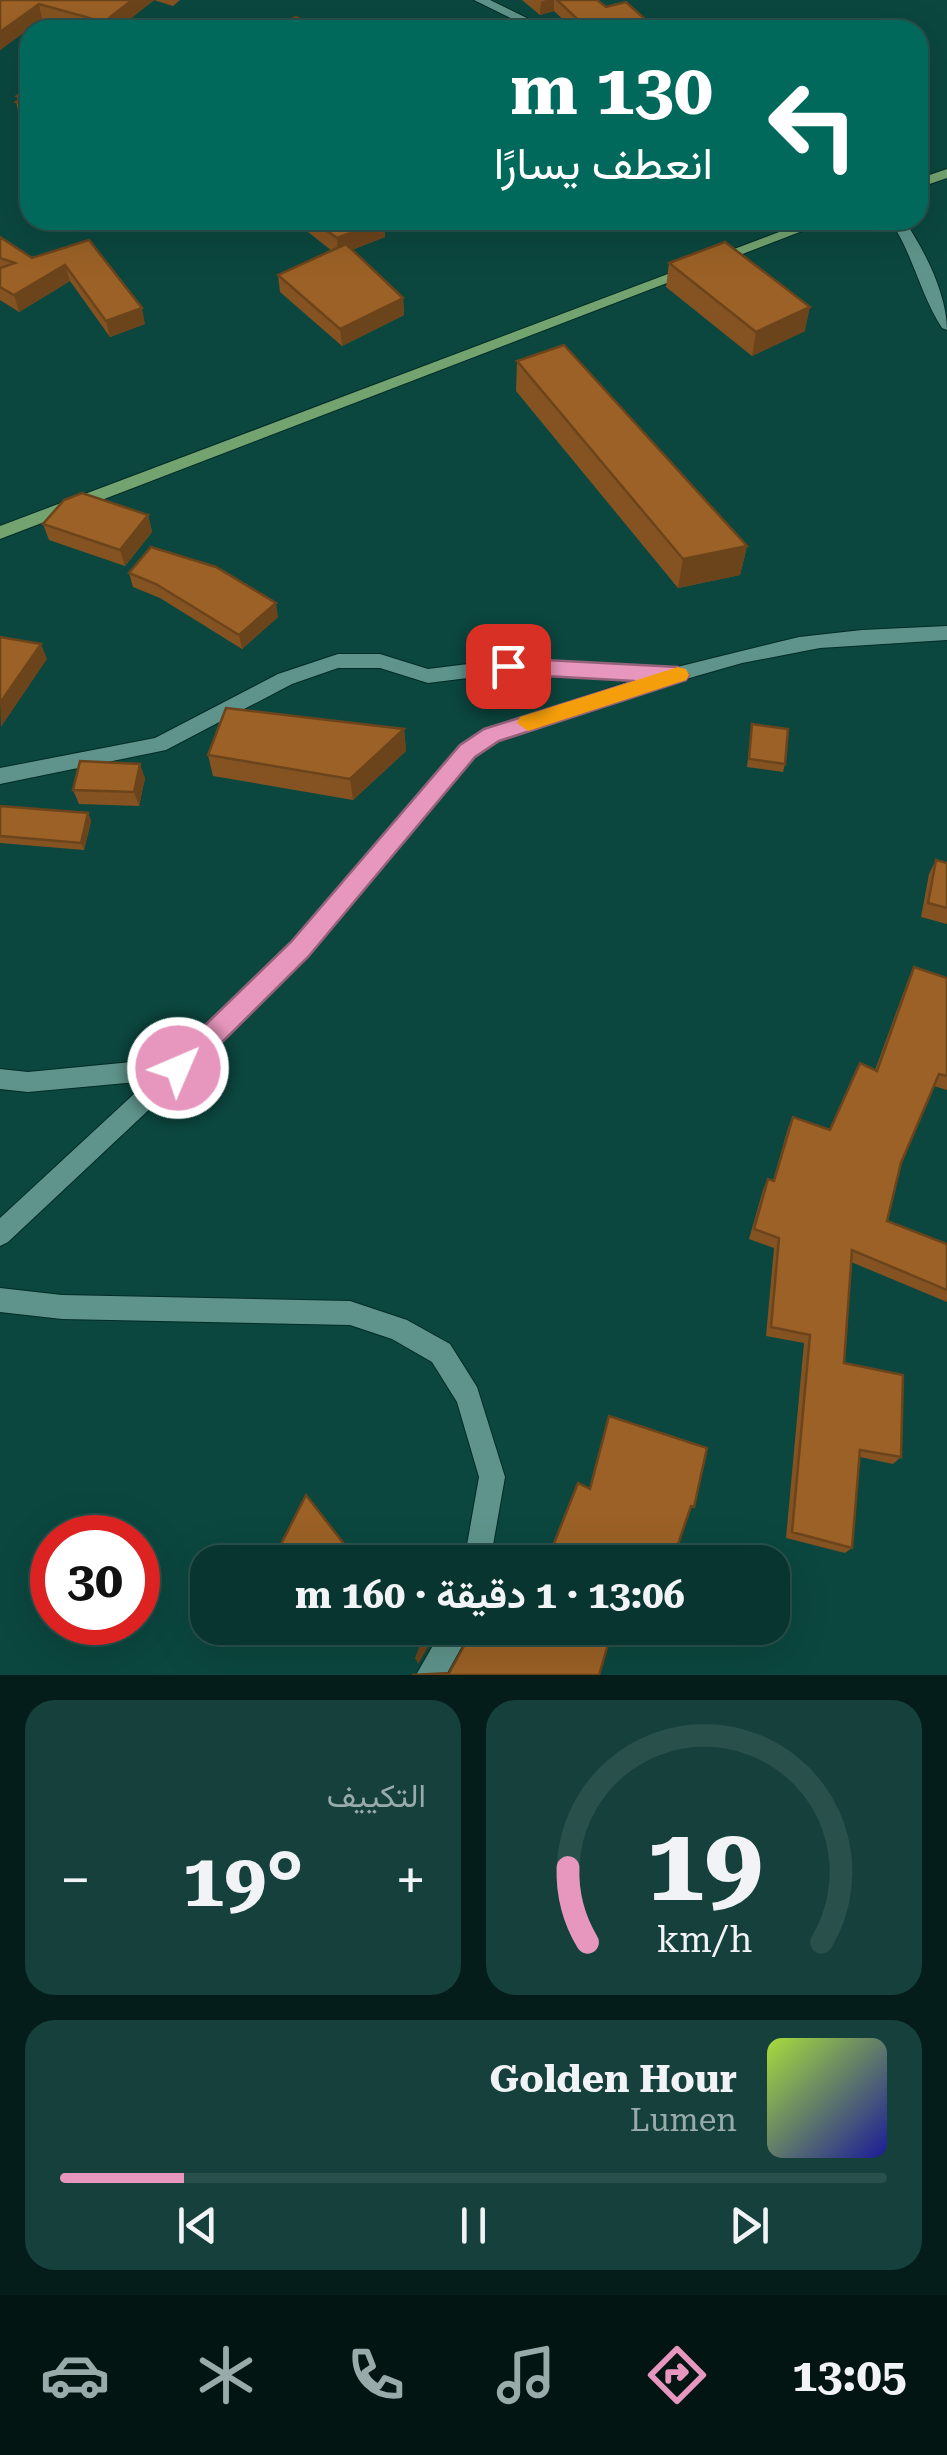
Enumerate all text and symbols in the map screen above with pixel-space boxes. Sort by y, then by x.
text: 130 m [510,49,713,131]
icon: left [748,60,878,190]
text: انعطف يسارًا [494,137,713,190]
pin [466,624,551,709]
icon: arrive [481,639,536,694]
position arrow [126,1016,230,1120]
speed limit sign: 30 [30,1515,160,1645]
text: 13:06 · 1 دقيقة · 160 m [295,1573,685,1617]
text: التكييف [327,1777,426,1815]
text: 19 [646,1804,762,1925]
text: 19° [182,1836,304,1924]
text: − [60,1848,91,1912]
text: + [395,1848,426,1912]
text: km/h [656,1919,752,1961]
text: Golden Hour [489,2057,737,2101]
text: Lumen [630,2101,737,2139]
icon: previous [170,2198,225,2253]
icon: pause [446,2198,501,2253]
icon: next [722,2198,777,2253]
icon: car [40,2340,110,2410]
icon: climate [191,2340,261,2410]
icon: phone [341,2340,411,2410]
icon: music [491,2340,561,2410]
icon: directions [642,2340,712,2410]
text: 13:05 [792,2349,907,2402]

